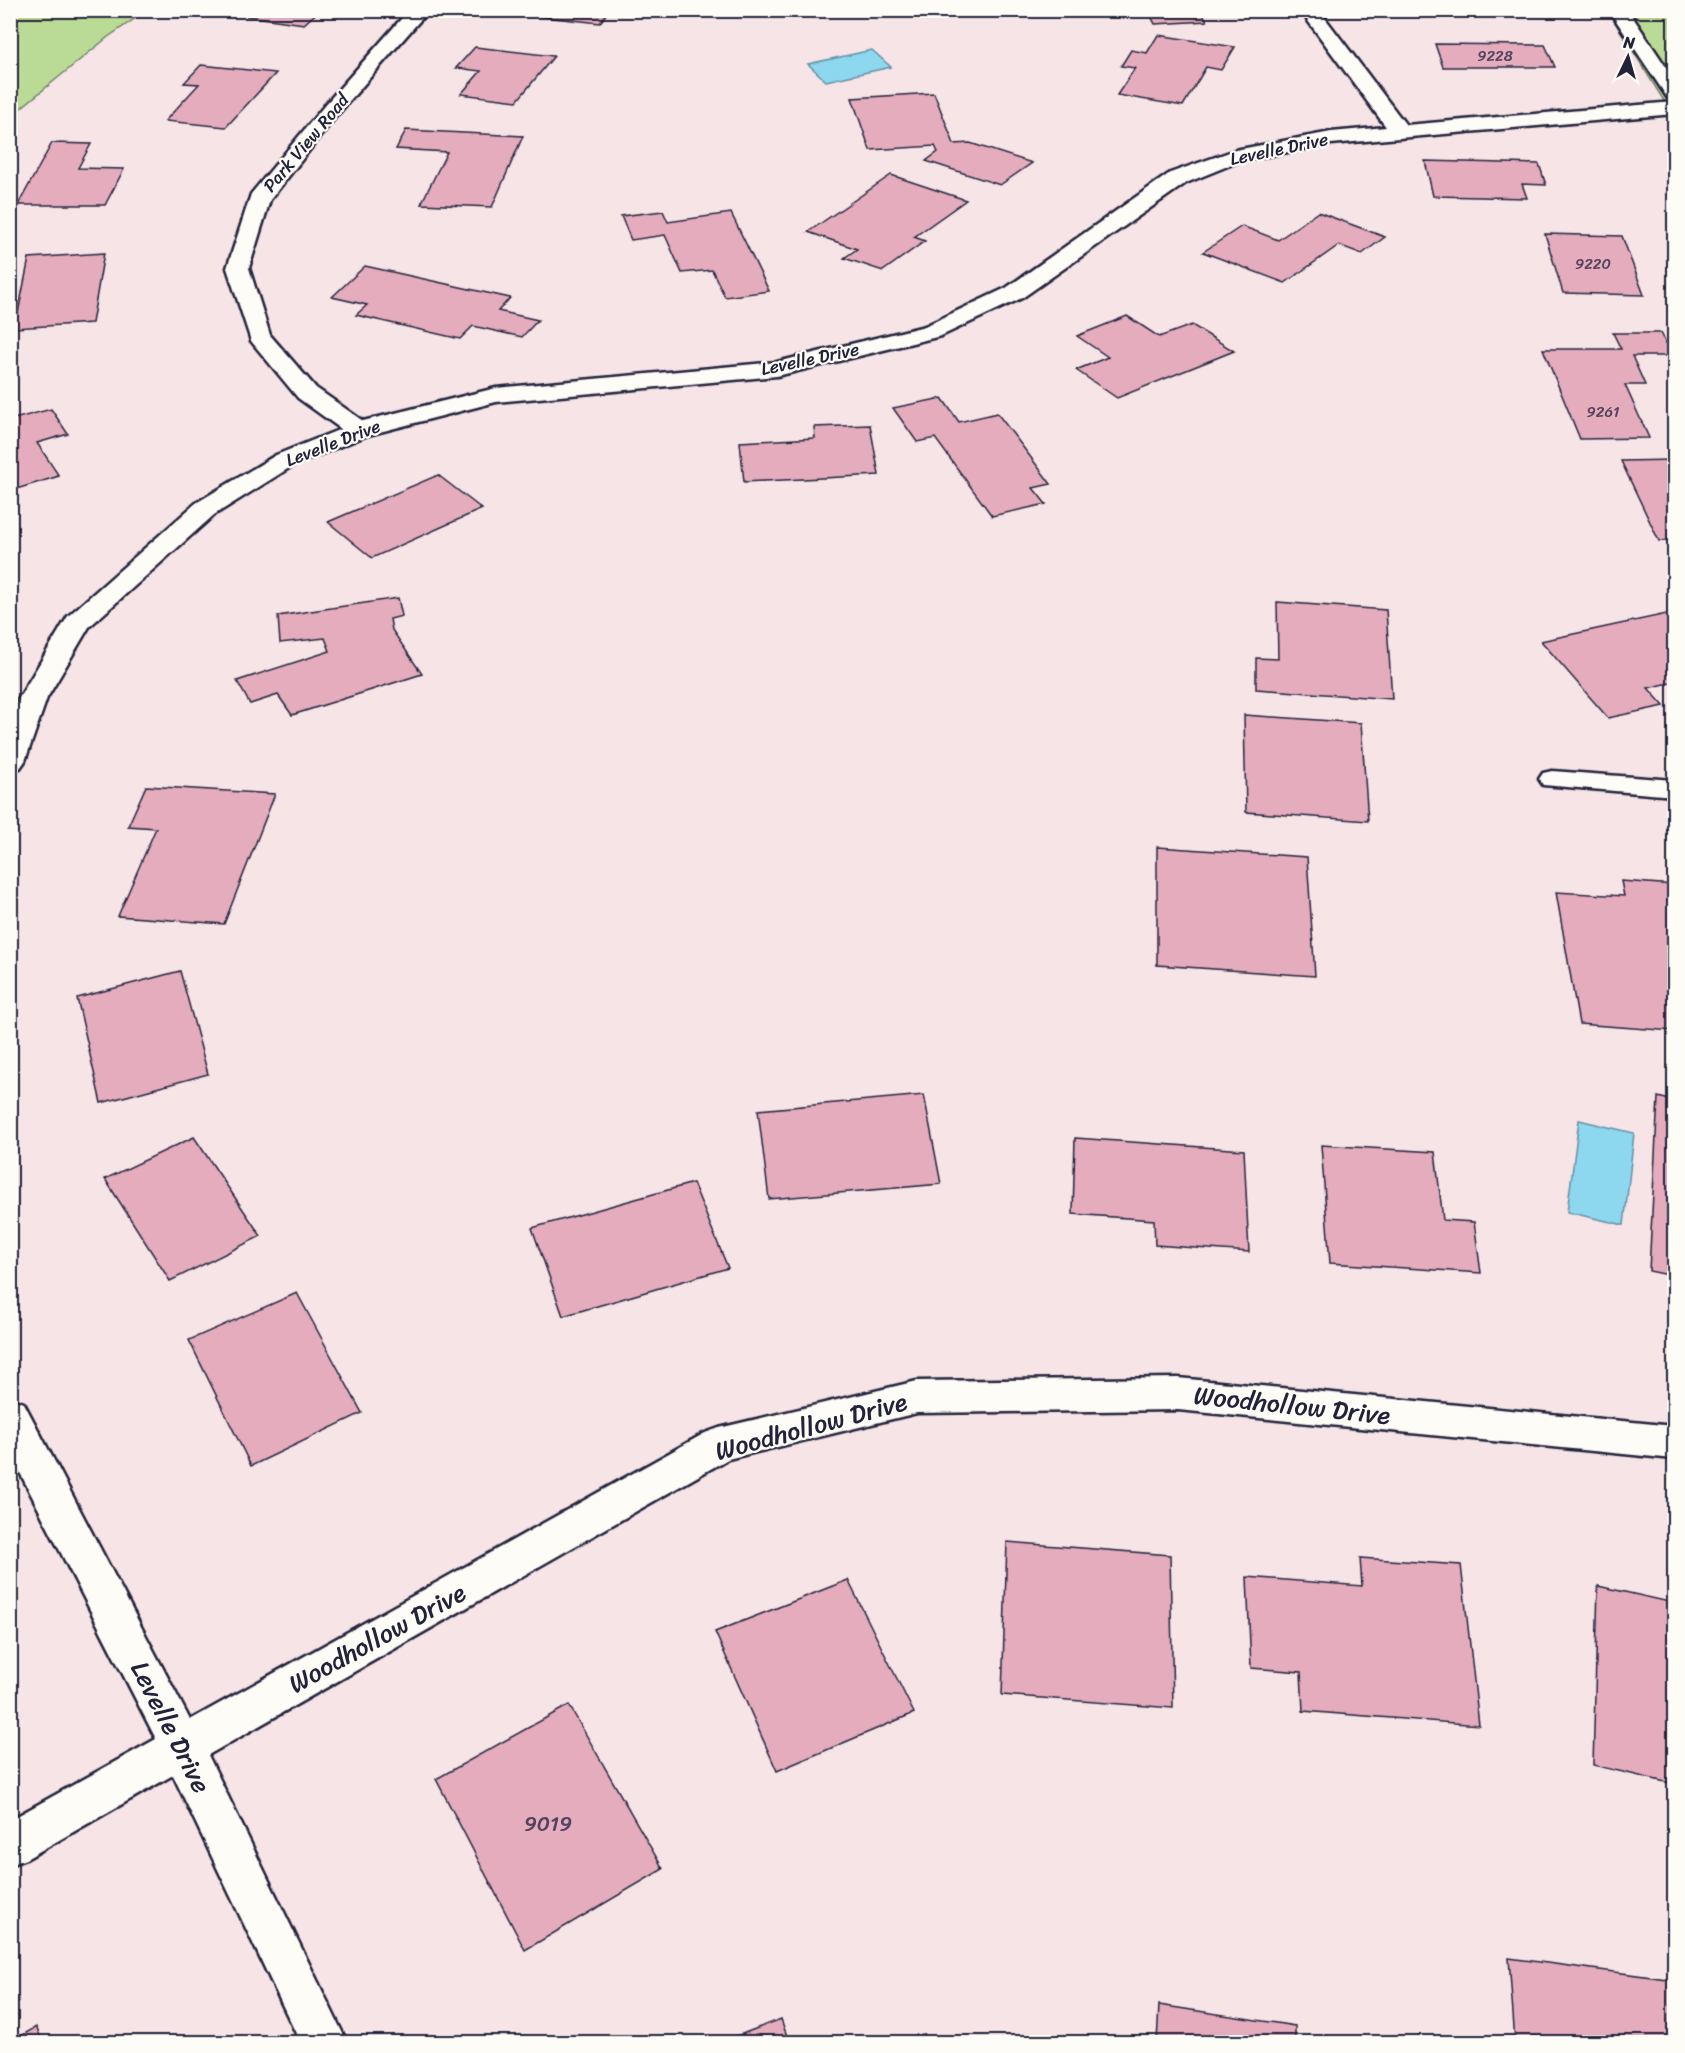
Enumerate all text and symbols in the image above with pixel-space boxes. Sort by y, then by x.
north arrow [1598,27,1658,87]
text: N [1621,28,1637,58]
house number: 9228 [1477,43,1513,69]
street label: Park View Road [255,85,358,200]
street label: Levelle Drive [1227,123,1331,175]
house number: 9220 [1575,251,1611,277]
street label: Levelle Drive [758,333,862,385]
house number: 9261 [1587,399,1619,425]
street label: Levelle Drive [281,410,385,476]
street label: Woodhollow Drive [1191,1372,1393,1438]
street label: Woodhollow Drive [710,1378,913,1474]
street label: Woodhollow Drive [280,1570,475,1706]
street label: Levelle Drive [118,1653,224,1801]
house number: 9019 [524,1805,572,1843]

